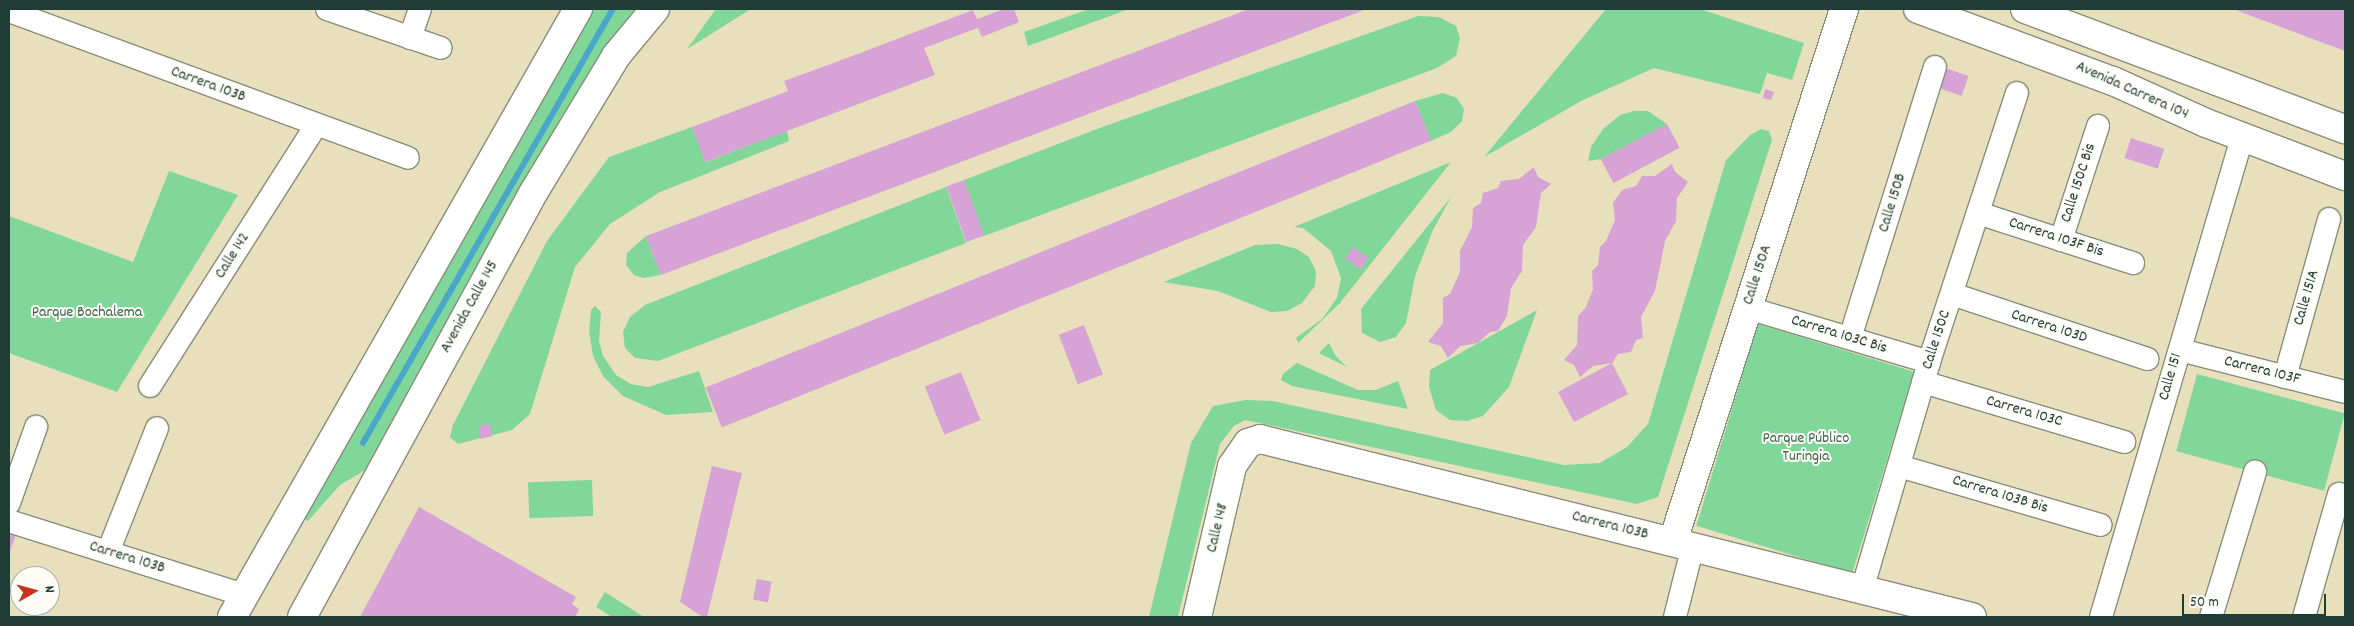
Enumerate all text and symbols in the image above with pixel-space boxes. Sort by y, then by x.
street label: Avenida Carrera 104 [2072,57,2192,125]
street label: Carrera 103B [168,63,248,107]
street label: Calle 150C Bis [2057,141,2101,225]
street label: Calle 150B [1875,171,1911,235]
street label: Carrera 103F Bis [2006,214,2106,262]
street label: Calle 142 [211,229,255,283]
street label: Calle 150A [1739,243,1777,307]
street label: Avenida Calle 145 [437,257,503,357]
street label: Calle 151A [2290,268,2324,328]
park label: Parque Bochalema [32,303,142,323]
street label: Carrera 103D [2008,306,2090,348]
street label: Calle 150C [1918,308,1956,372]
street label: Carrera 103C Bis [1789,311,1889,359]
street label: Calle 151 [2155,351,2187,403]
street label: Carrera 103F [2222,352,2302,390]
street label: Carrera 103C [1984,392,2064,432]
park label: Parque Público Turingia [1763,429,1849,467]
street label: Carrera 103B Bis [1950,471,2050,519]
street label: Calle 148 [1203,501,1233,555]
street label: Carrera 103B [1570,507,1650,545]
street label: Carrera 103B [87,537,167,579]
north arrow [10,566,60,616]
scale bar [2184,584,2328,616]
text: N [39,585,59,594]
text: 50 m [2190,592,2219,614]

